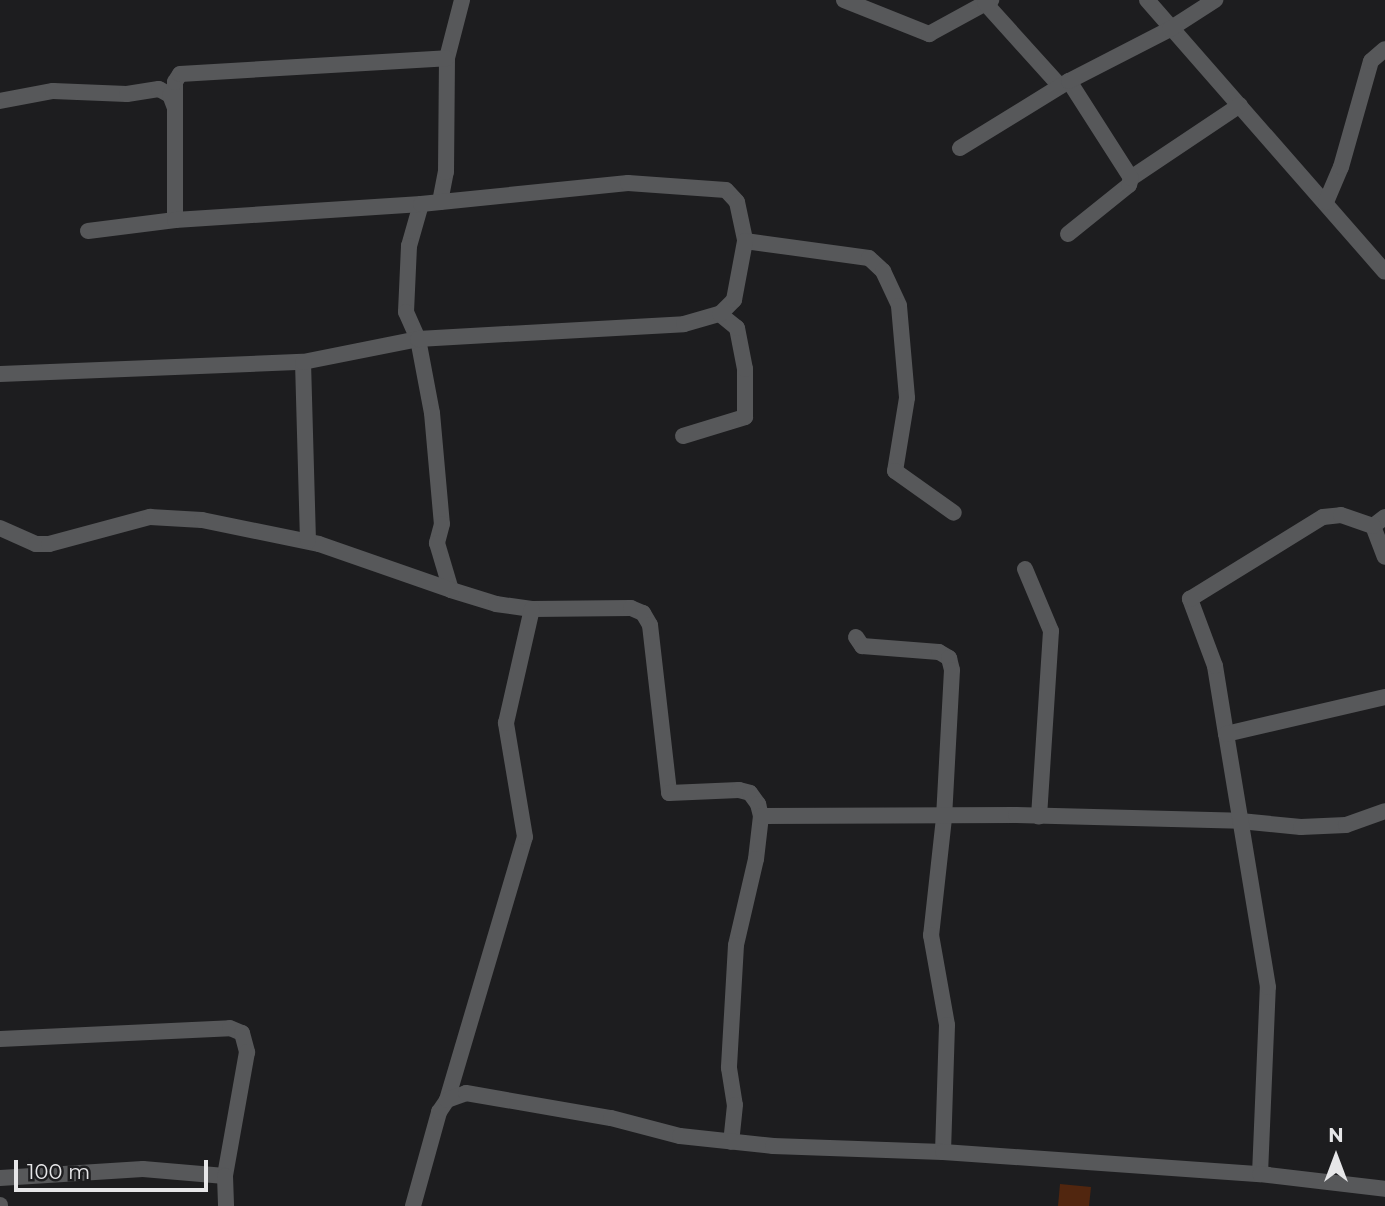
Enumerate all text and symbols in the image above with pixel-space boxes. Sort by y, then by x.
north arrow [1301,1122,1371,1192]
text: N [1328,1124,1344,1147]
scale bar [18,1146,212,1190]
text: 100 m [27,1159,90,1184]

